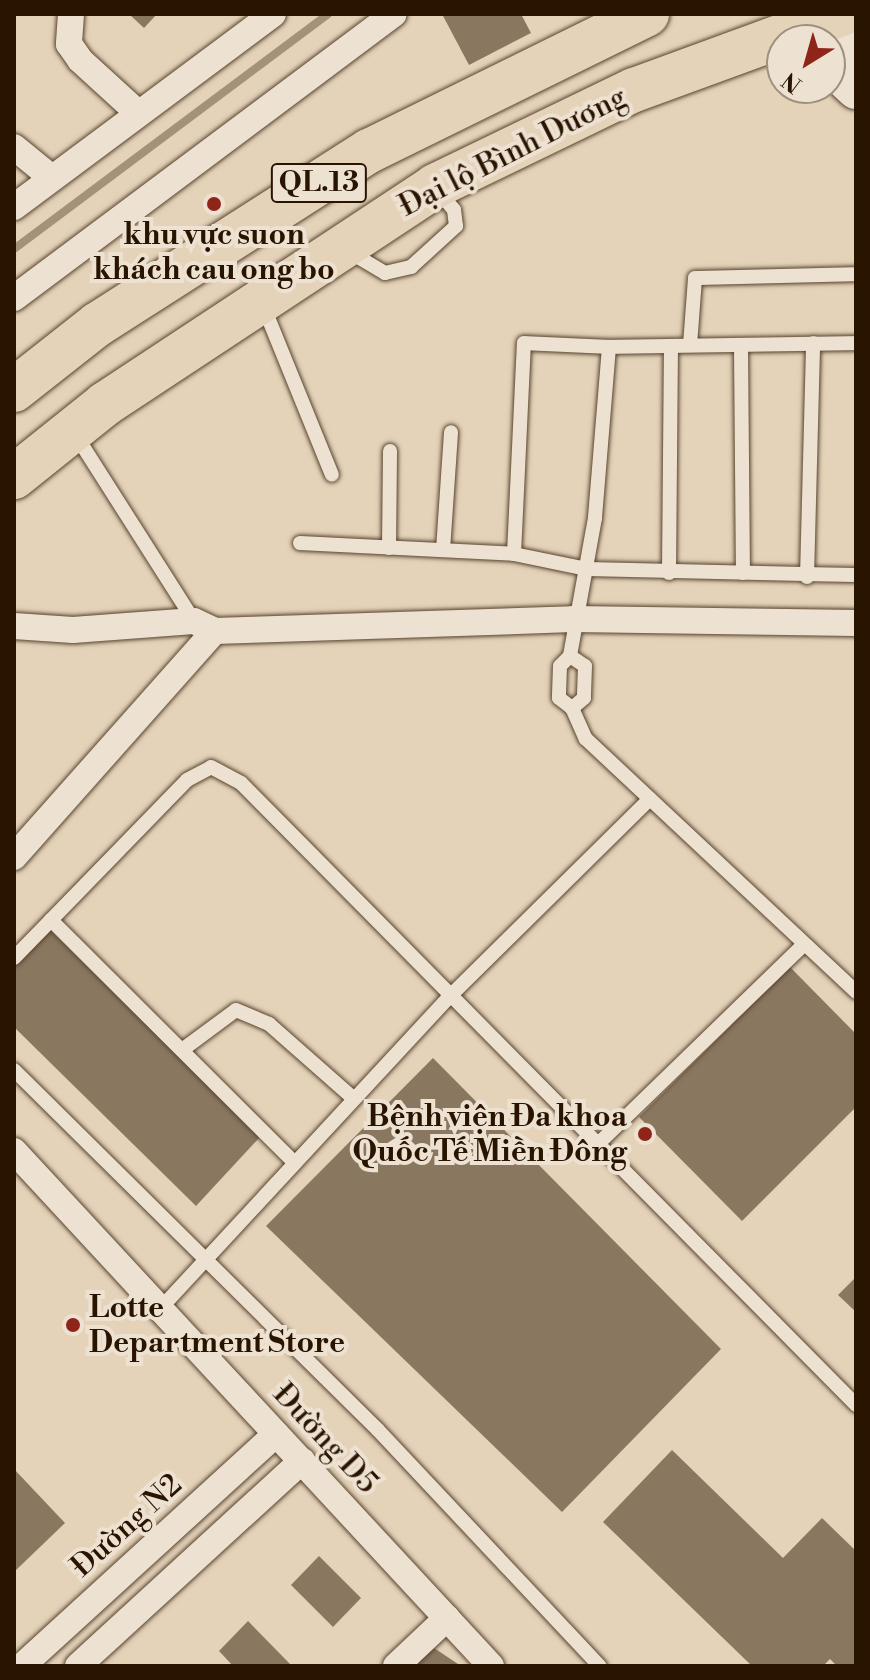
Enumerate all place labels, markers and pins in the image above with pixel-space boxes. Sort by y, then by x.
marker: khu vực suon khách cau ong bo [205,195,223,213]
place label: khu vực suon khách cau ong bo [93,217,335,288]
place label: Bệnh viện Đa khoa Quốc Tế Miền Đông [353,1099,627,1170]
marker: Bệnh viện Đa khoa Quốc Tế Miền Đông [634,1123,656,1145]
place label: Lotte Department Store [89,1290,345,1360]
marker: Lotte Department Store [64,1316,82,1334]

